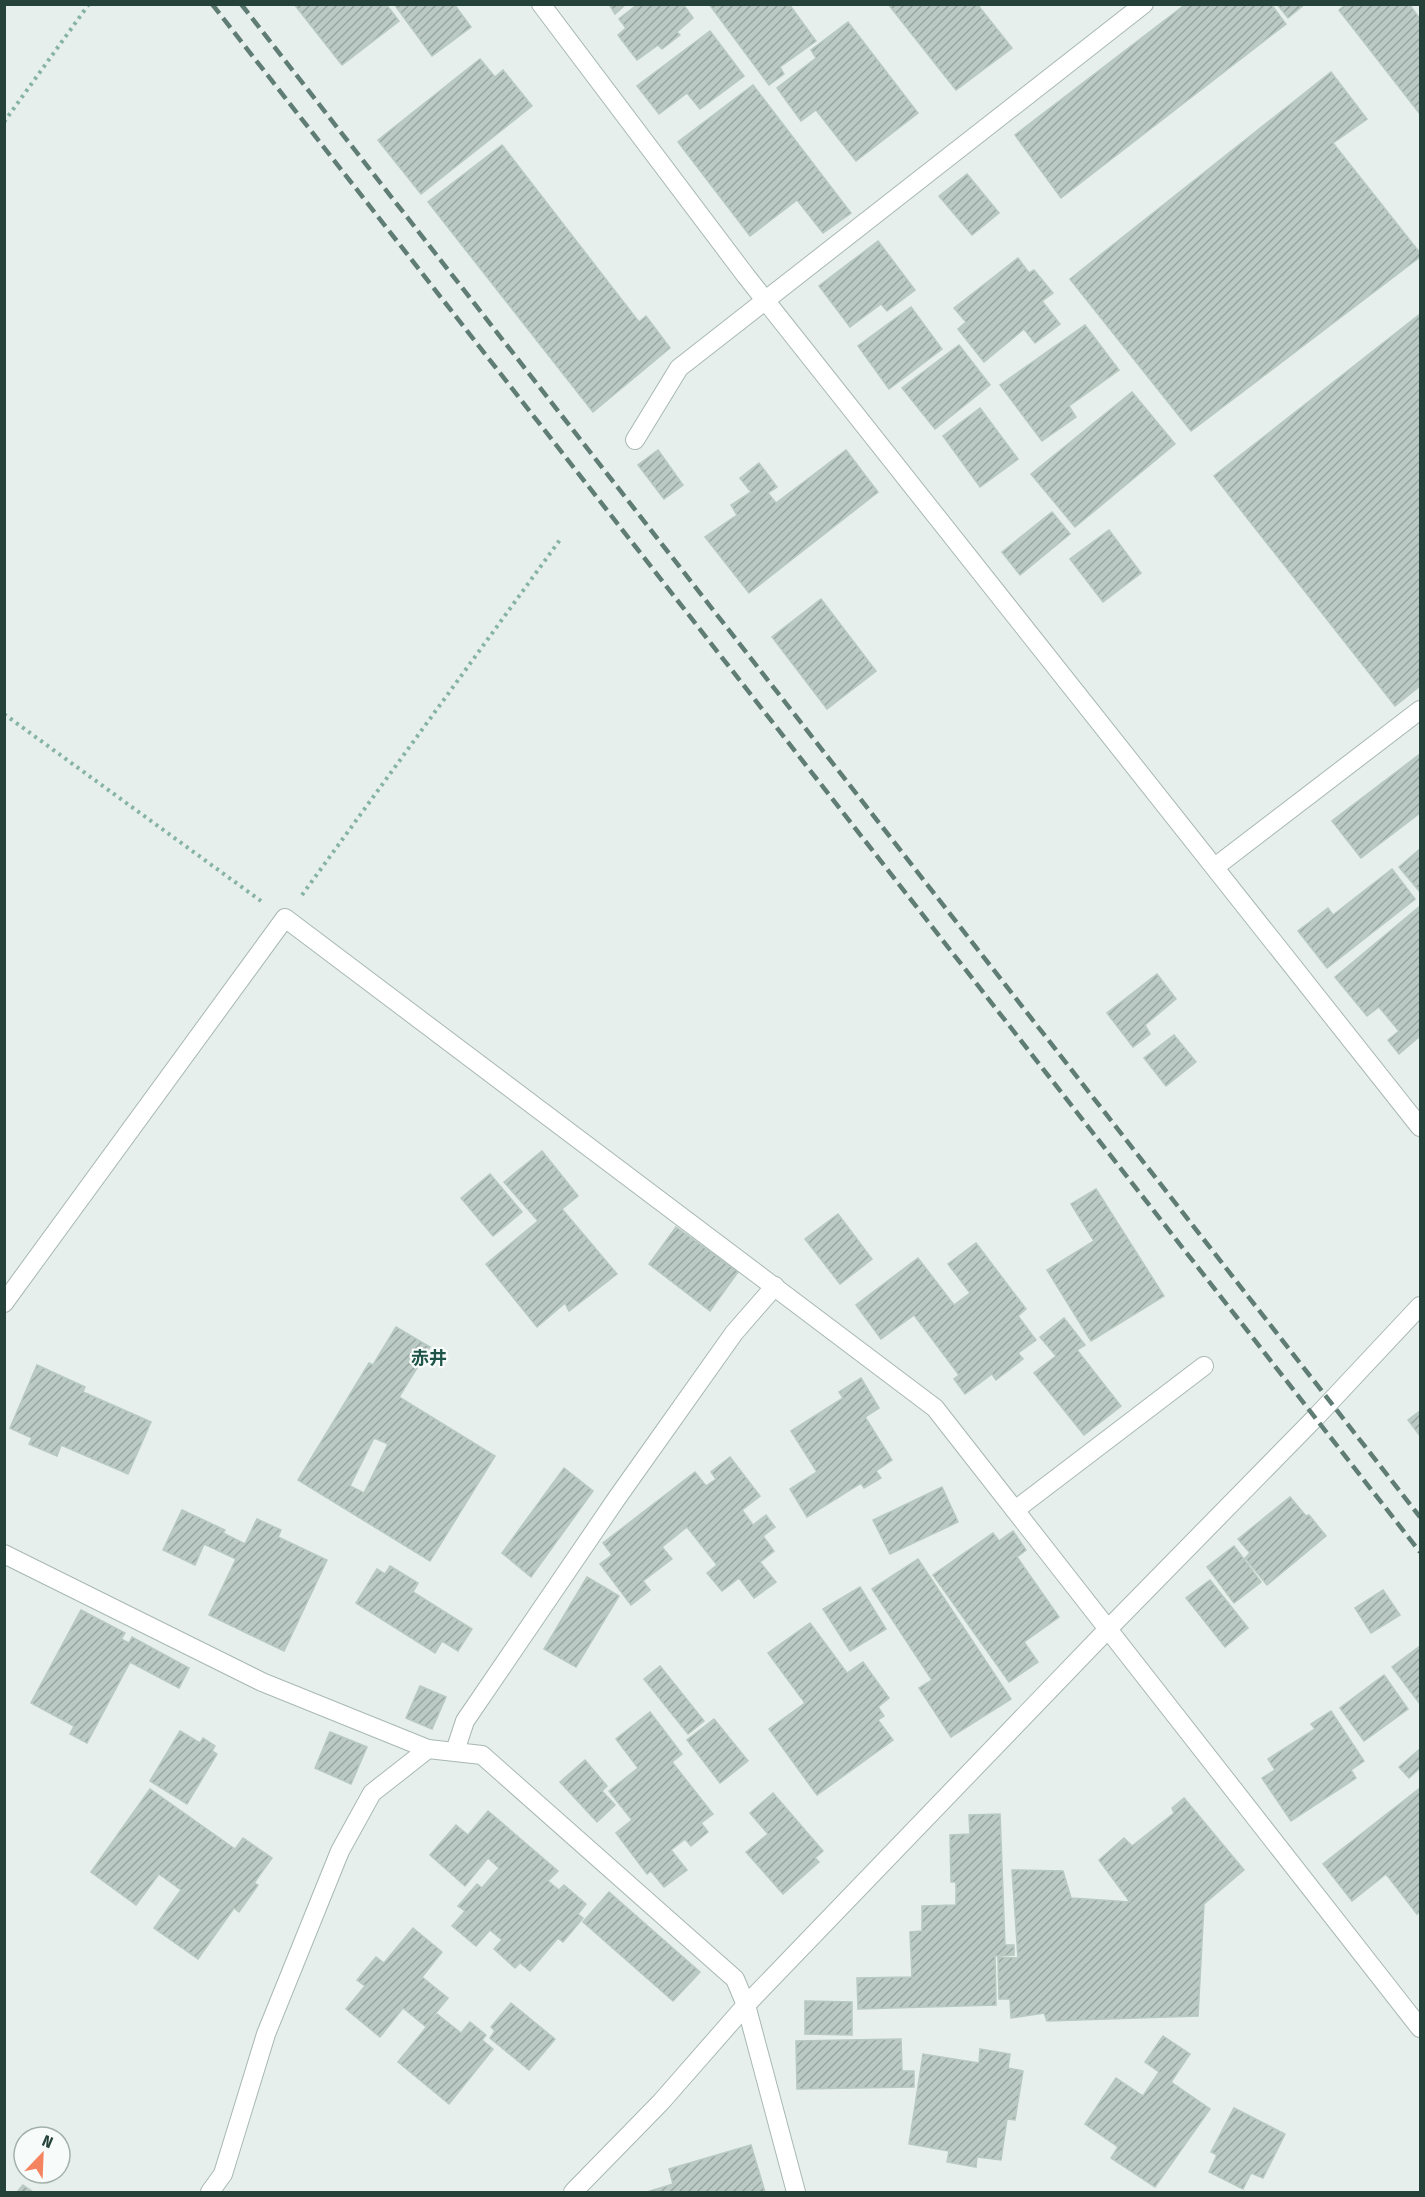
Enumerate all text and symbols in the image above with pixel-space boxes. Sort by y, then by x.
district label: 赤井 [411,1347,447,1369]
north arrow [12,2125,72,2185]
text: N [40,2131,56,2152]

